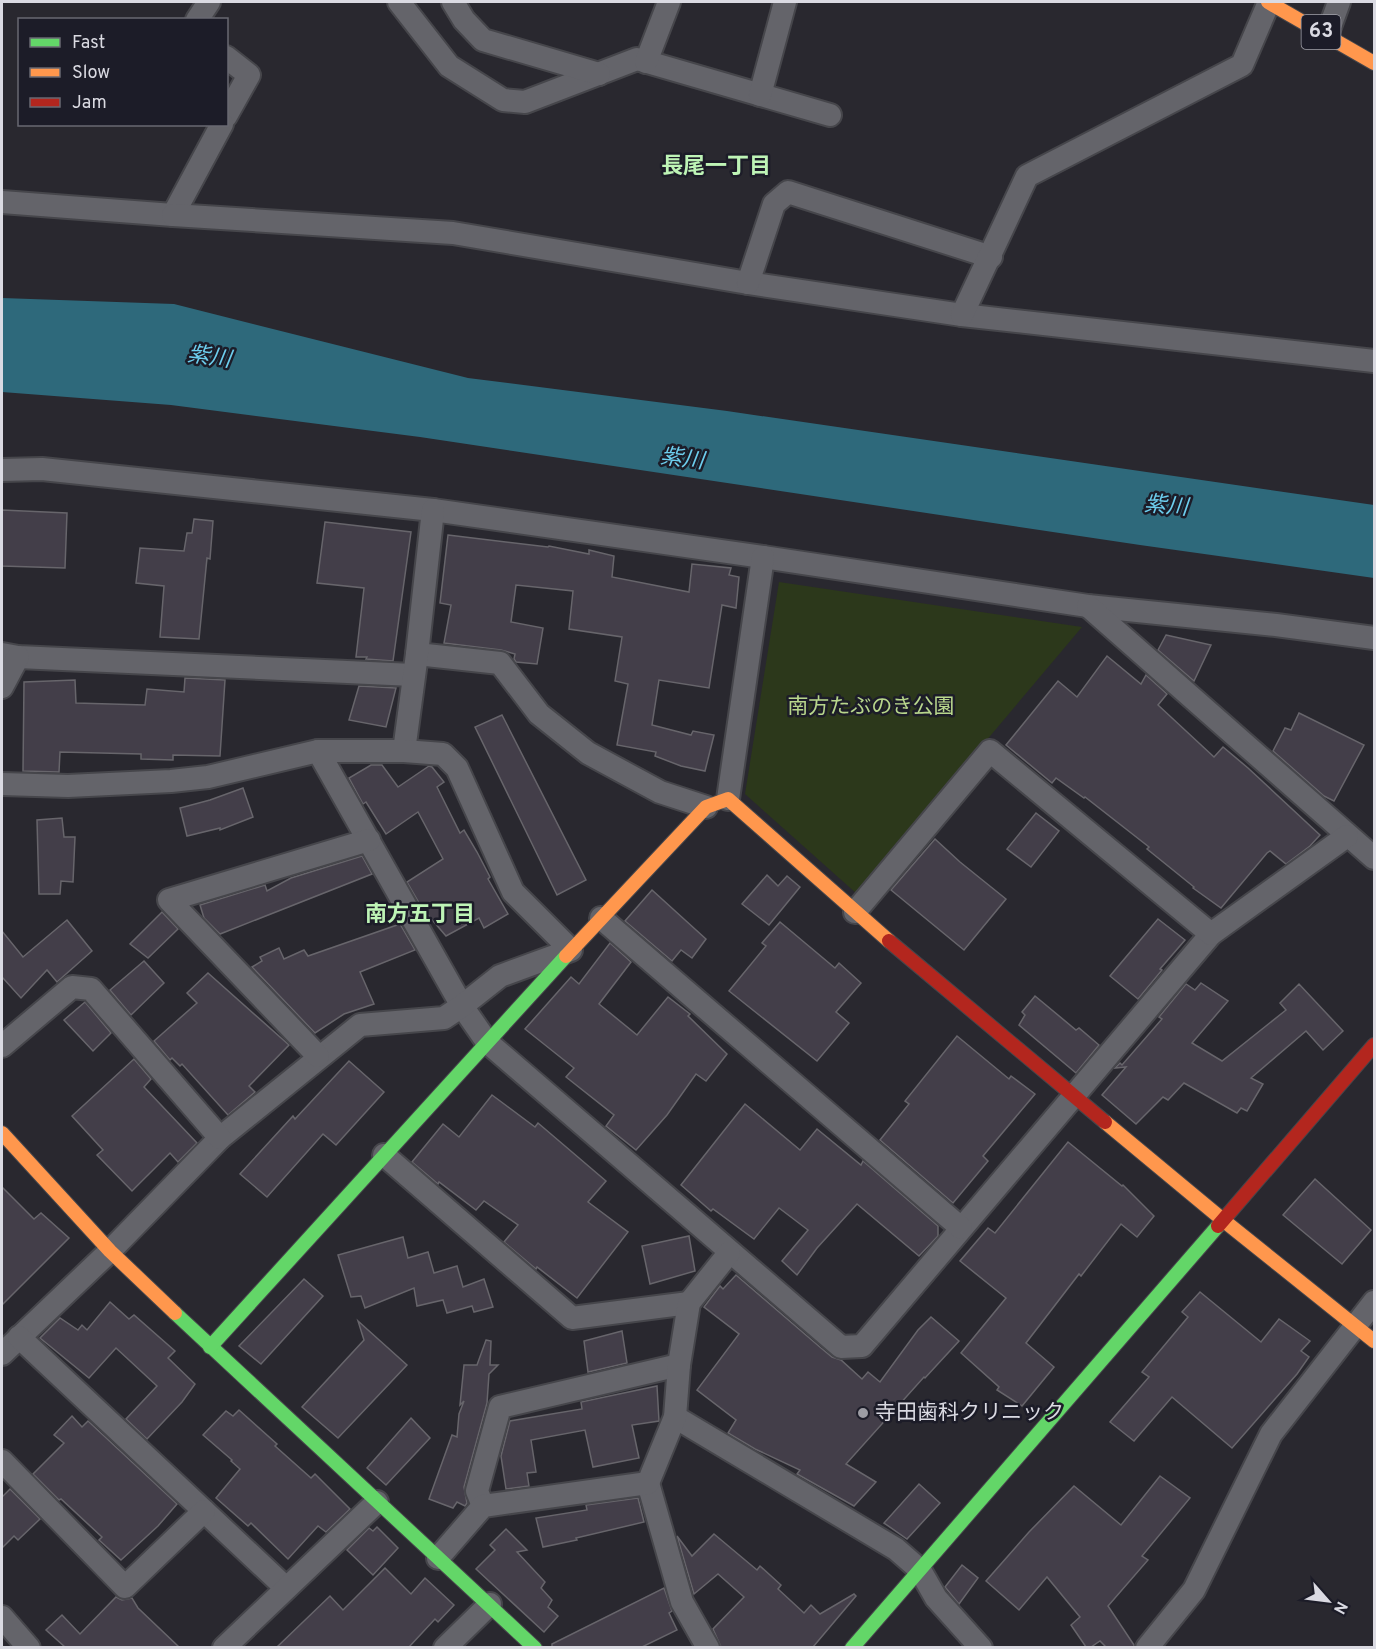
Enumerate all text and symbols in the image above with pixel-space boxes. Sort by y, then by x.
road number: 63 [1302,15,1340,49]
legend [18,18,228,126]
text: Fast [72,32,105,55]
text: Slow [72,62,110,85]
text: Jam [72,92,107,115]
district label: 長尾一丁目 [661,154,771,181]
water label: 紫川 [185,342,235,375]
water label: 紫川 [659,444,707,476]
water label: 紫川 [1143,492,1191,523]
park label: 南方たぶのき公園 [787,694,955,721]
district label: 南方五丁目 [365,902,475,929]
place label: 寺田歯科クリニック [875,1400,1064,1427]
marker: 寺田歯科クリニック [856,1406,870,1420]
north arrow [1298,1571,1358,1631]
text: N [1328,1597,1351,1617]

